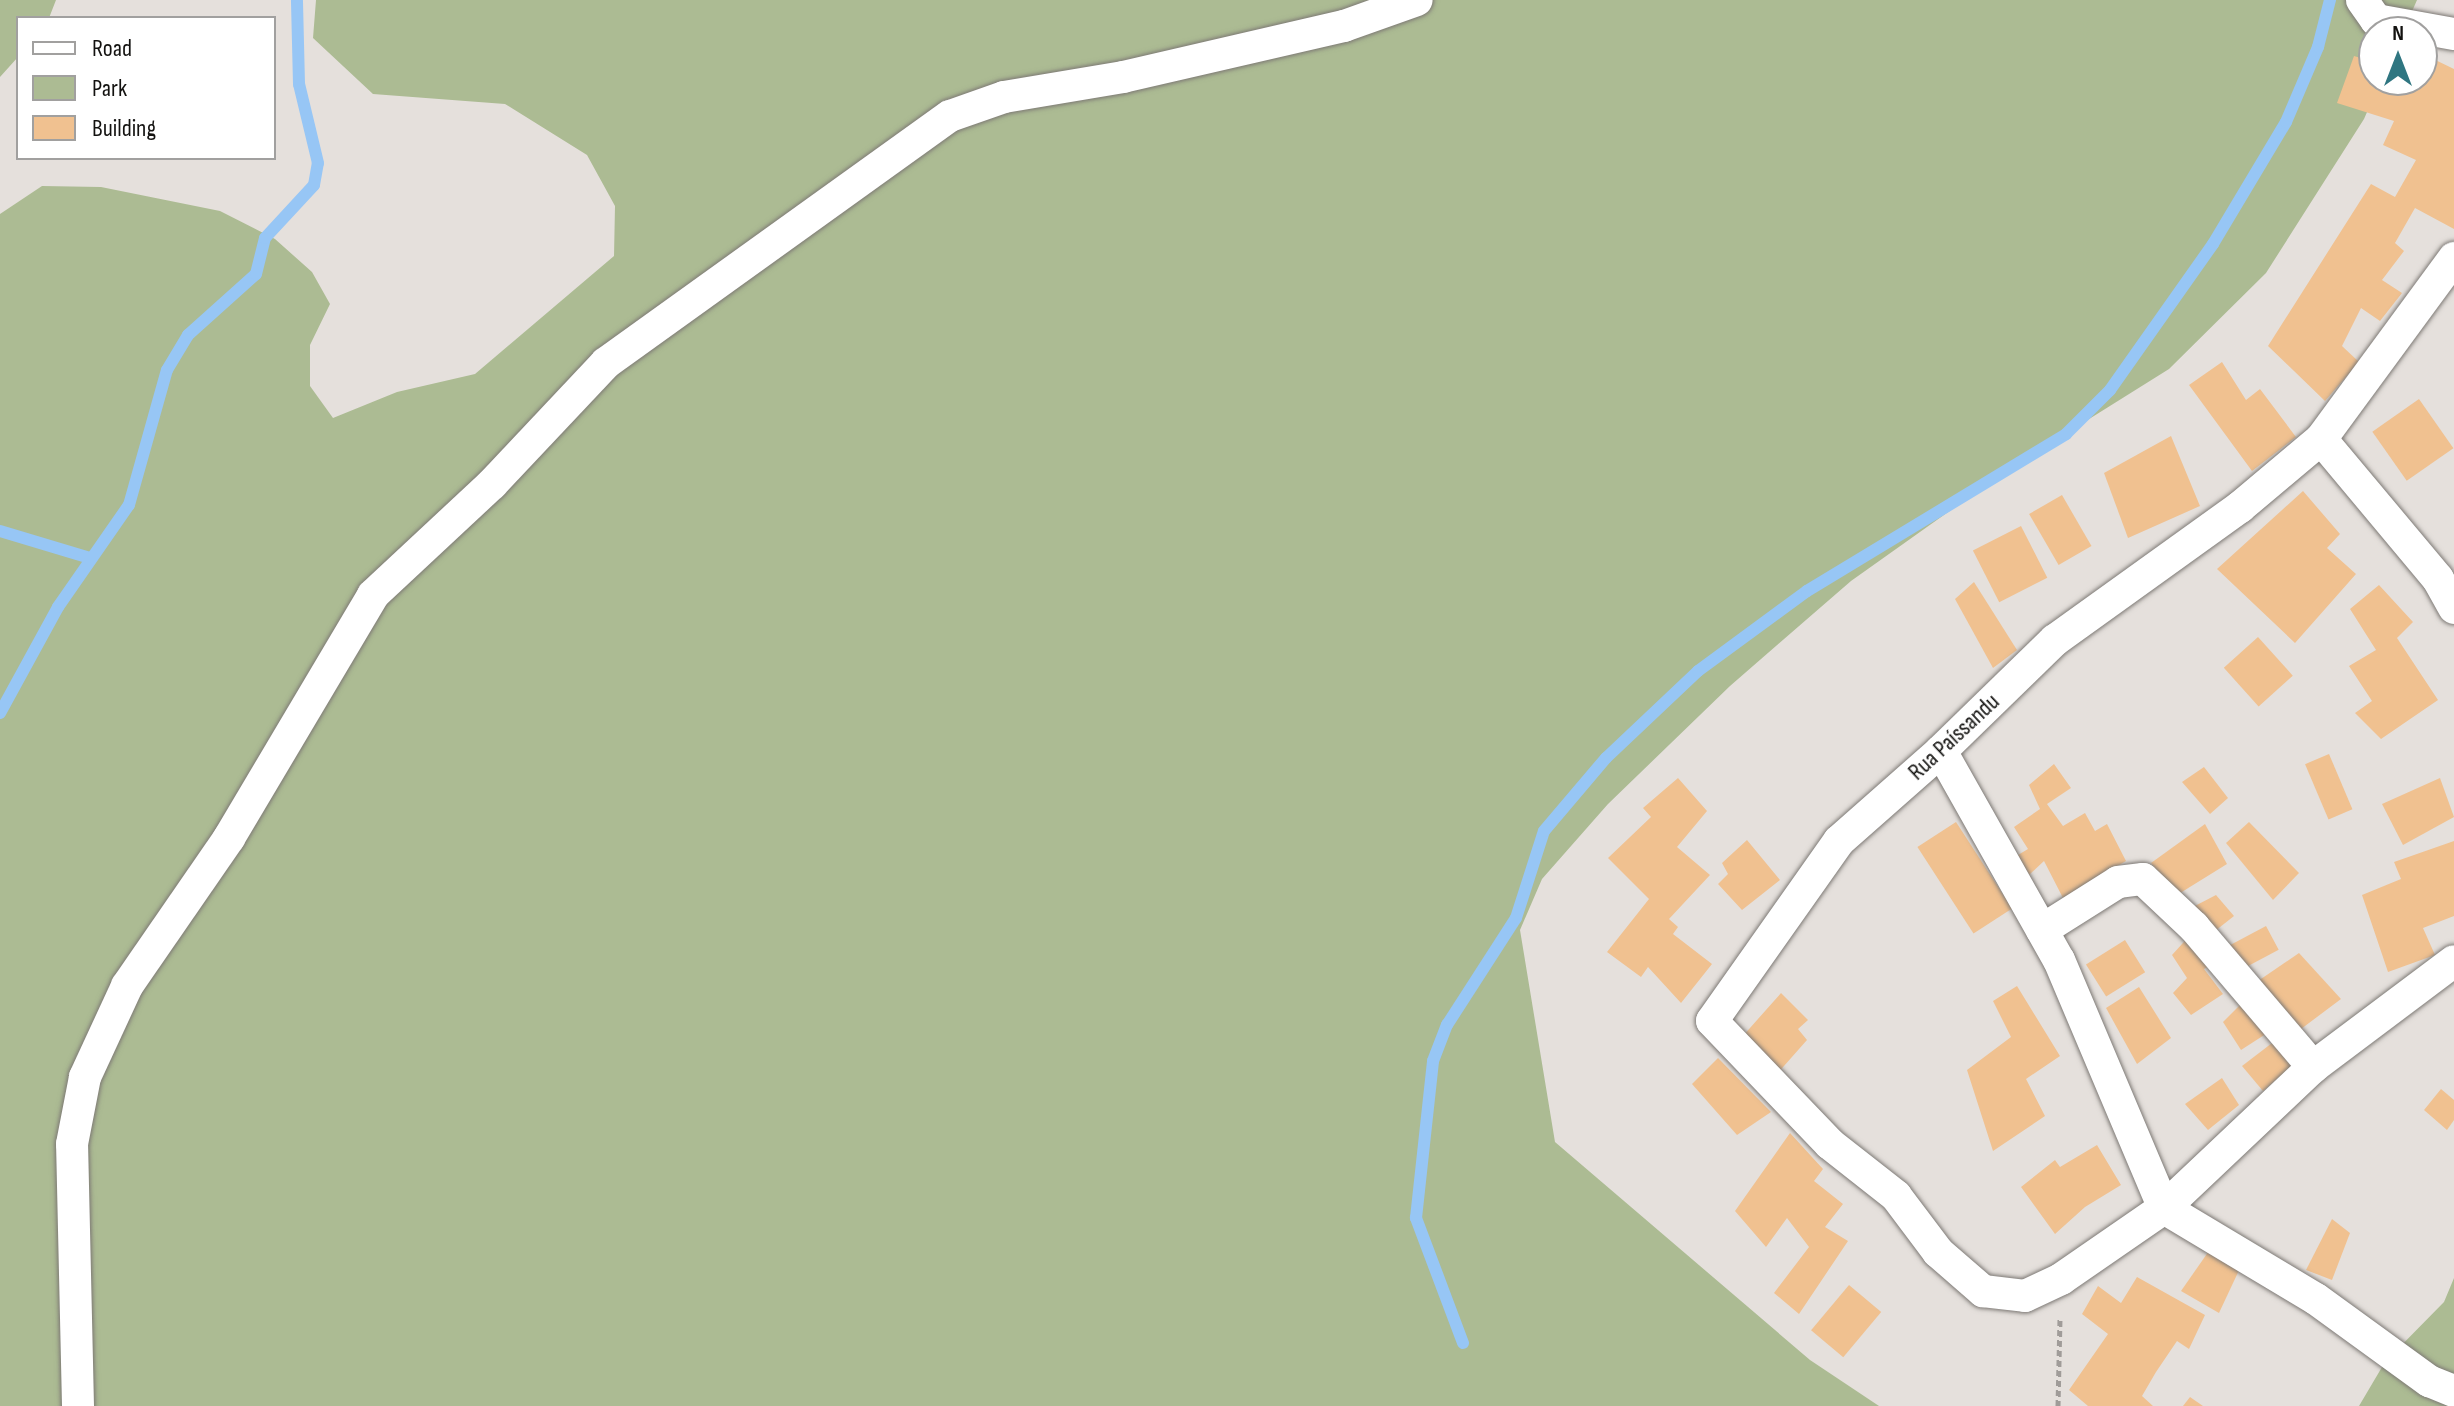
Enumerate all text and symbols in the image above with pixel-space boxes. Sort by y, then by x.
legend [16,16,276,160]
north arrow [2358,16,2438,96]
text: N [2392,20,2404,47]
text: Road [92,34,132,63]
text: Park [92,74,127,103]
text: Building [92,114,156,143]
street label: Rua Paíssandu [1902,688,2006,786]

